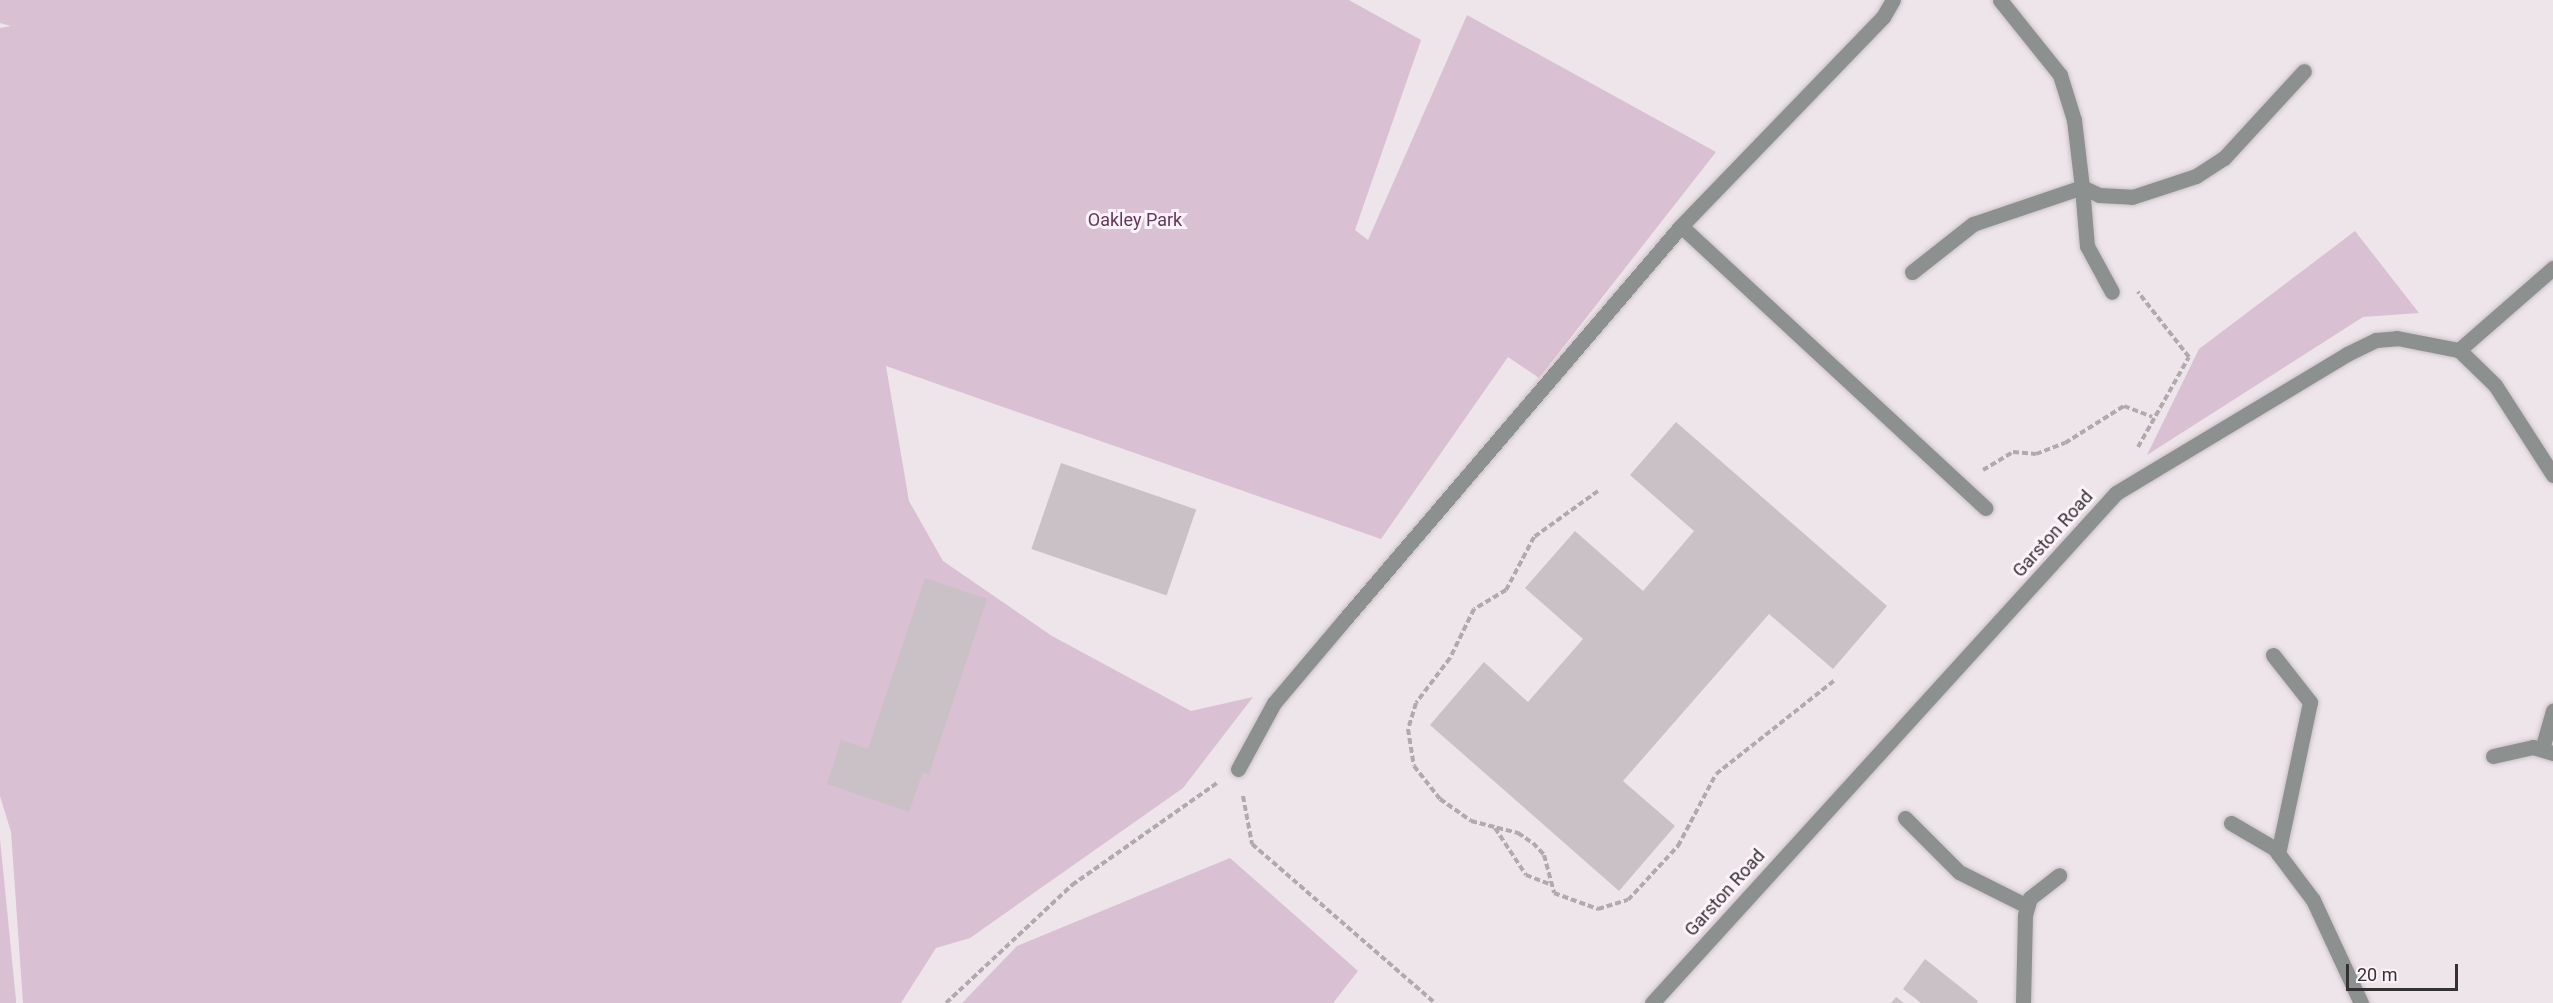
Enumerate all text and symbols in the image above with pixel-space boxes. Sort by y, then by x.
park label: Oakley Park [1088,209,1182,231]
street label: Garston Road [2008,486,2098,582]
street label: Garston Road [1680,845,1770,941]
scale bar [2349,952,2462,990]
text: 20 m [2357,964,2397,985]

